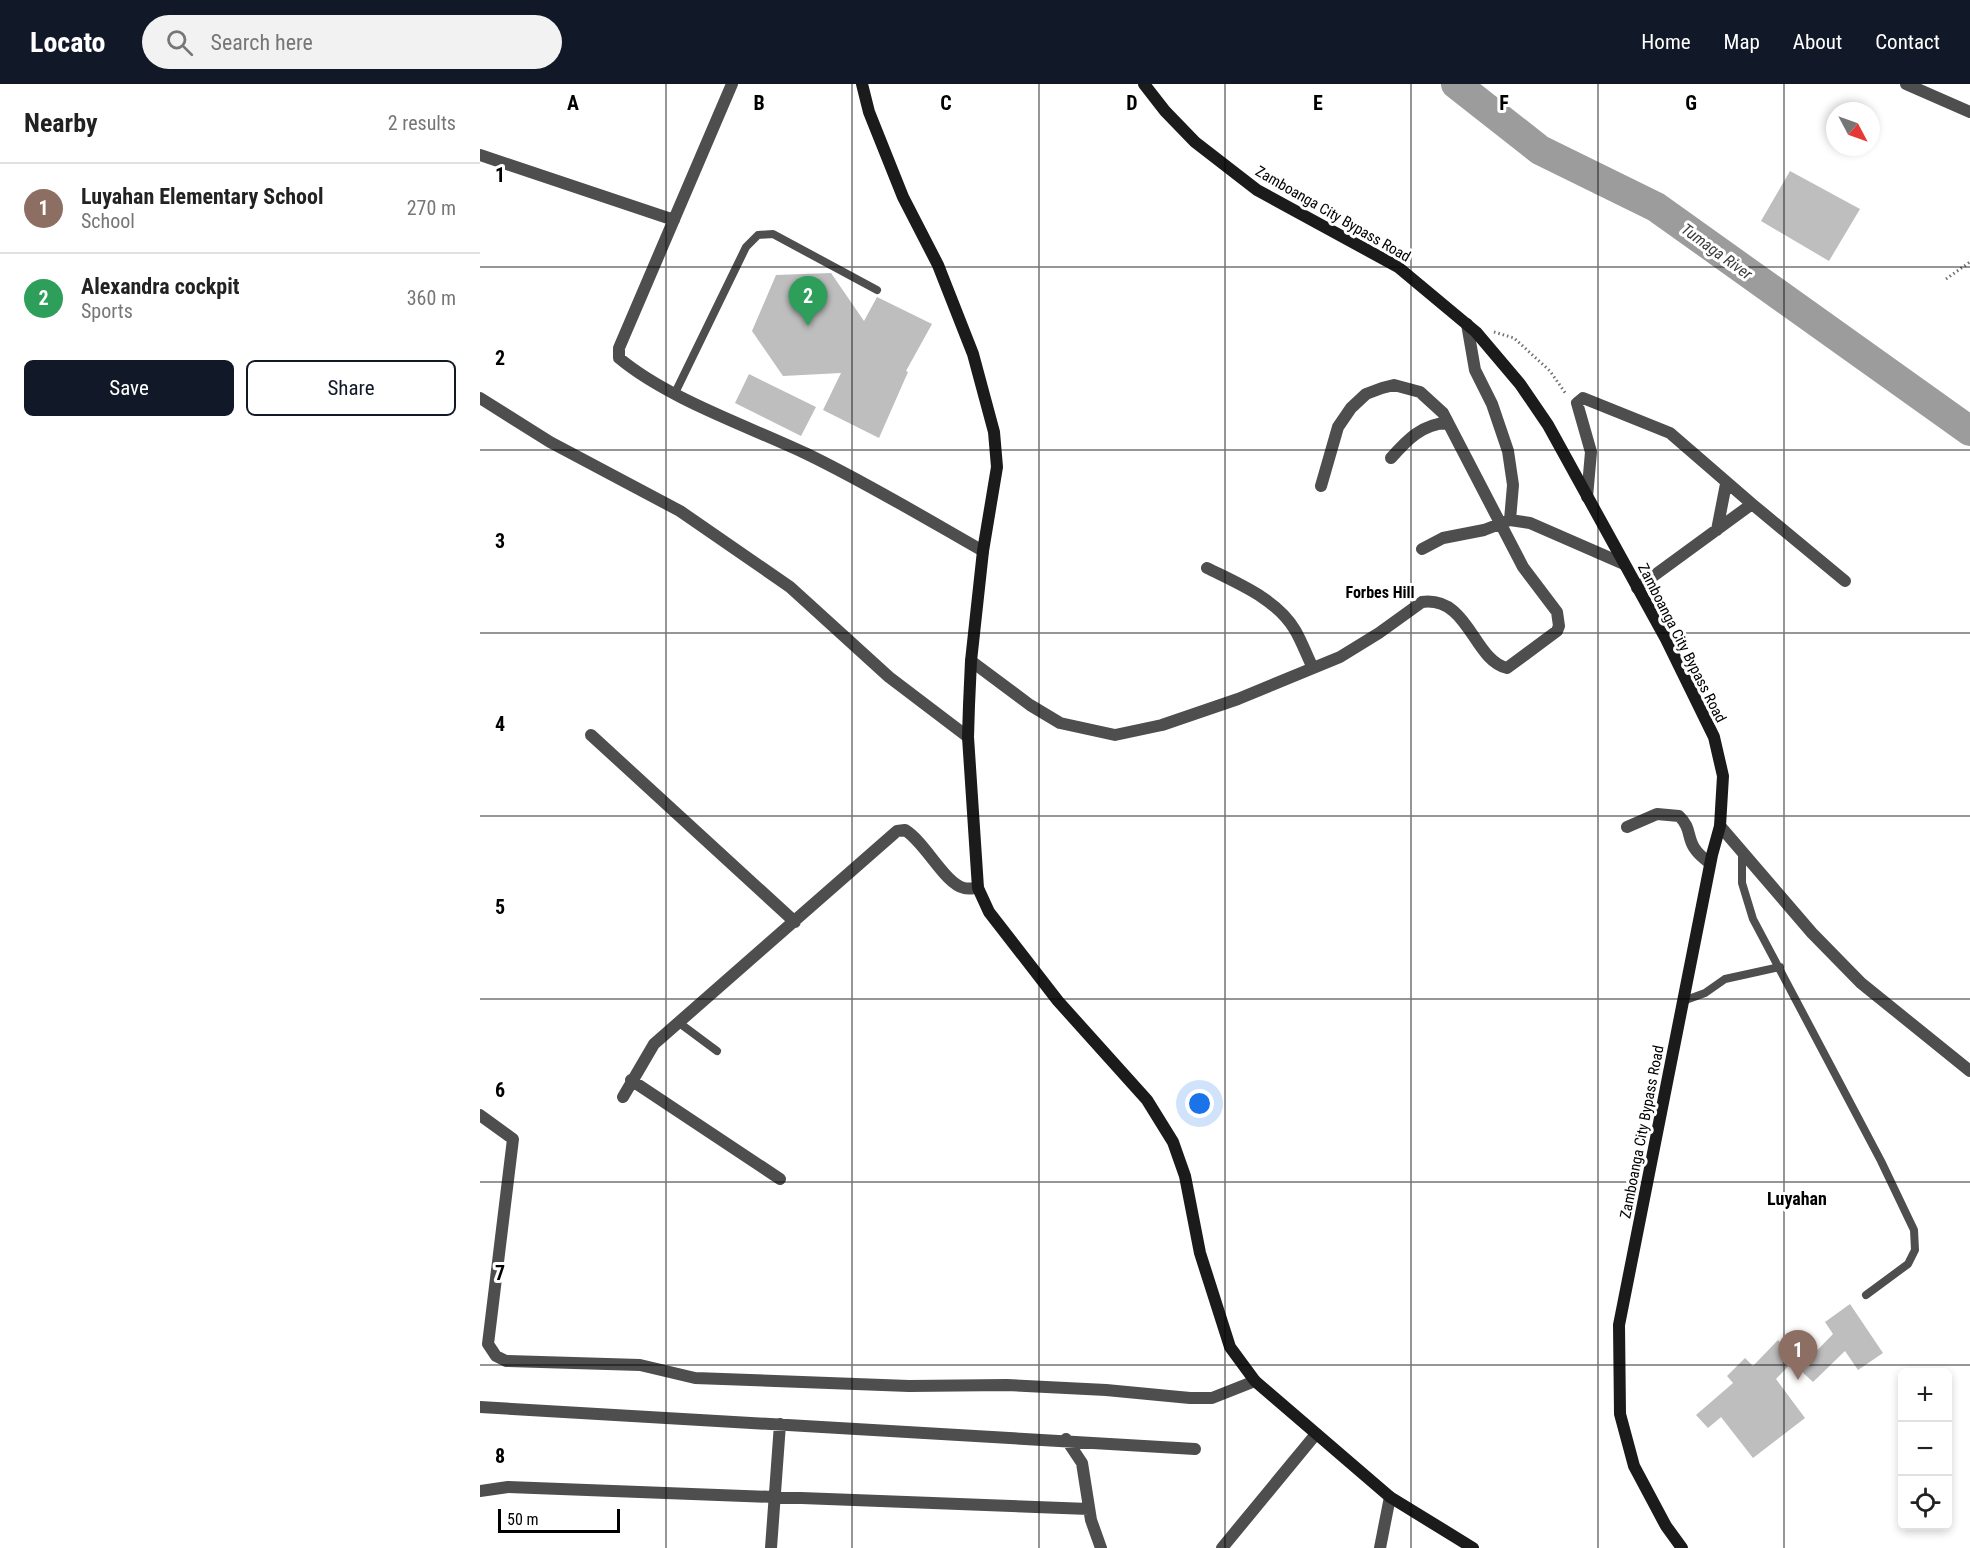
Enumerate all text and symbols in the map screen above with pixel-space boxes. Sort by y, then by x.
search box [142,15,562,69]
text: Locato [30,26,106,59]
icon: search [163,26,196,59]
text: Search here [211,30,313,55]
text: Home [1641,30,1691,54]
text: Map [1724,30,1760,54]
text: About [1793,30,1842,54]
text: Contact [1875,30,1940,54]
text: A [567,91,579,115]
text: B [753,91,765,115]
text: C [940,91,952,115]
text: D [1126,91,1138,115]
text: E [1313,91,1323,115]
text: F [1499,91,1509,115]
text: G [1685,91,1697,115]
north arrow [1826,102,1880,156]
text: Nearby [24,108,98,138]
text: 2 results [388,111,456,135]
street label: Zamboanga City Bypass Road [1252,162,1414,266]
text: 1 [495,163,505,187]
text: Luyahan Elementary School [81,184,324,209]
text: 1 [38,196,49,220]
text: 270 m [407,196,456,220]
text: School [81,209,135,233]
water label: Tumaga River [1678,219,1757,284]
text: Alexandra cockpit [81,274,240,299]
pin: 2 [788,276,828,326]
text: 2 [38,286,49,310]
text: 360 m [407,286,456,310]
text: Sports [81,299,133,323]
text: 2 [495,346,505,370]
button: Save [24,360,234,416]
button: Share [246,360,456,416]
text: 3 [495,529,505,553]
street label: Zamboanga City Bypass Road [1634,560,1730,726]
district label: Forbes Hill [1345,583,1415,602]
text: 4 [495,712,505,736]
text: 5 [495,895,505,919]
street label: Zamboanga City Bypass Road [1616,1044,1668,1220]
text: 6 [495,1078,505,1102]
your location [1185,1089,1214,1118]
district label: Luyahan [1767,1188,1827,1209]
text: 7 [495,1261,505,1285]
pin: 1 [1778,1330,1818,1380]
map controls [1898,1368,1952,1530]
button: + [1898,1368,1952,1422]
button: − [1898,1422,1952,1476]
text: 8 [495,1444,505,1468]
button: locate [1898,1476,1952,1530]
scale bar [498,1506,620,1534]
text: 50 m [507,1510,539,1529]

